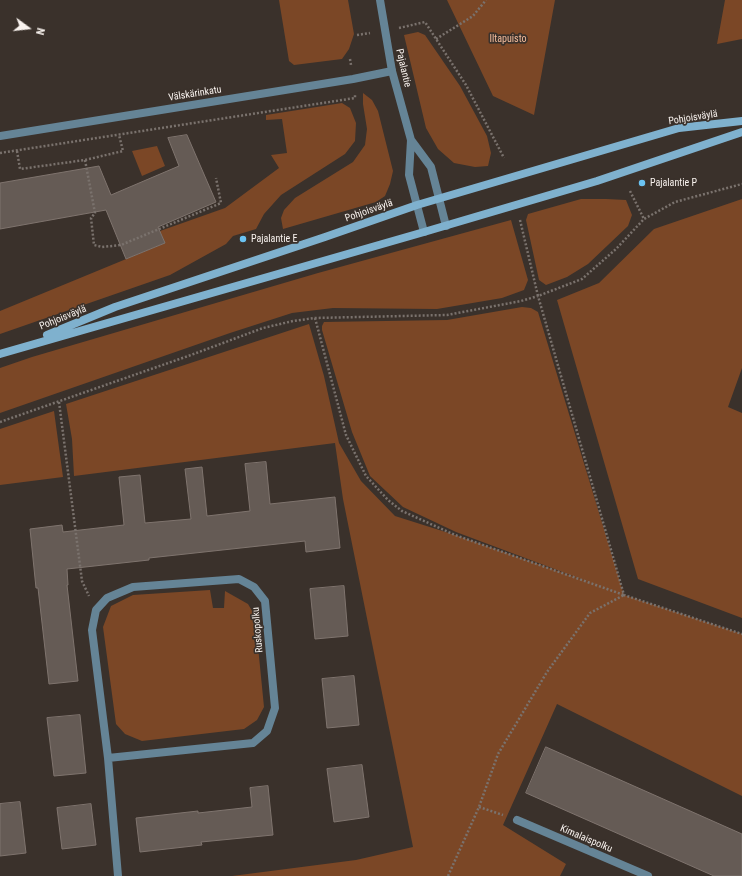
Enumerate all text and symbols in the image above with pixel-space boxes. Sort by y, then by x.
north arrow [8,8,48,48]
text: N [33,26,47,36]
park label: Iltapuisto [489,33,527,45]
street label: Pajalantie [393,48,413,88]
street label: Välskärinkatu [168,84,222,104]
street label: Pohjoisväylä [668,108,718,128]
place label: Pajalantie P [650,177,697,189]
marker: Pajalantie P [637,178,647,188]
street label: Pohjoisväylä [344,197,394,225]
place label: Pajalantie E [251,233,297,245]
marker: Pajalantie E [238,234,248,244]
street label: Pohjoisväylä [38,303,88,333]
street label: Ruskopolku [250,607,266,653]
street label: Kimalaispolku [558,823,614,855]

